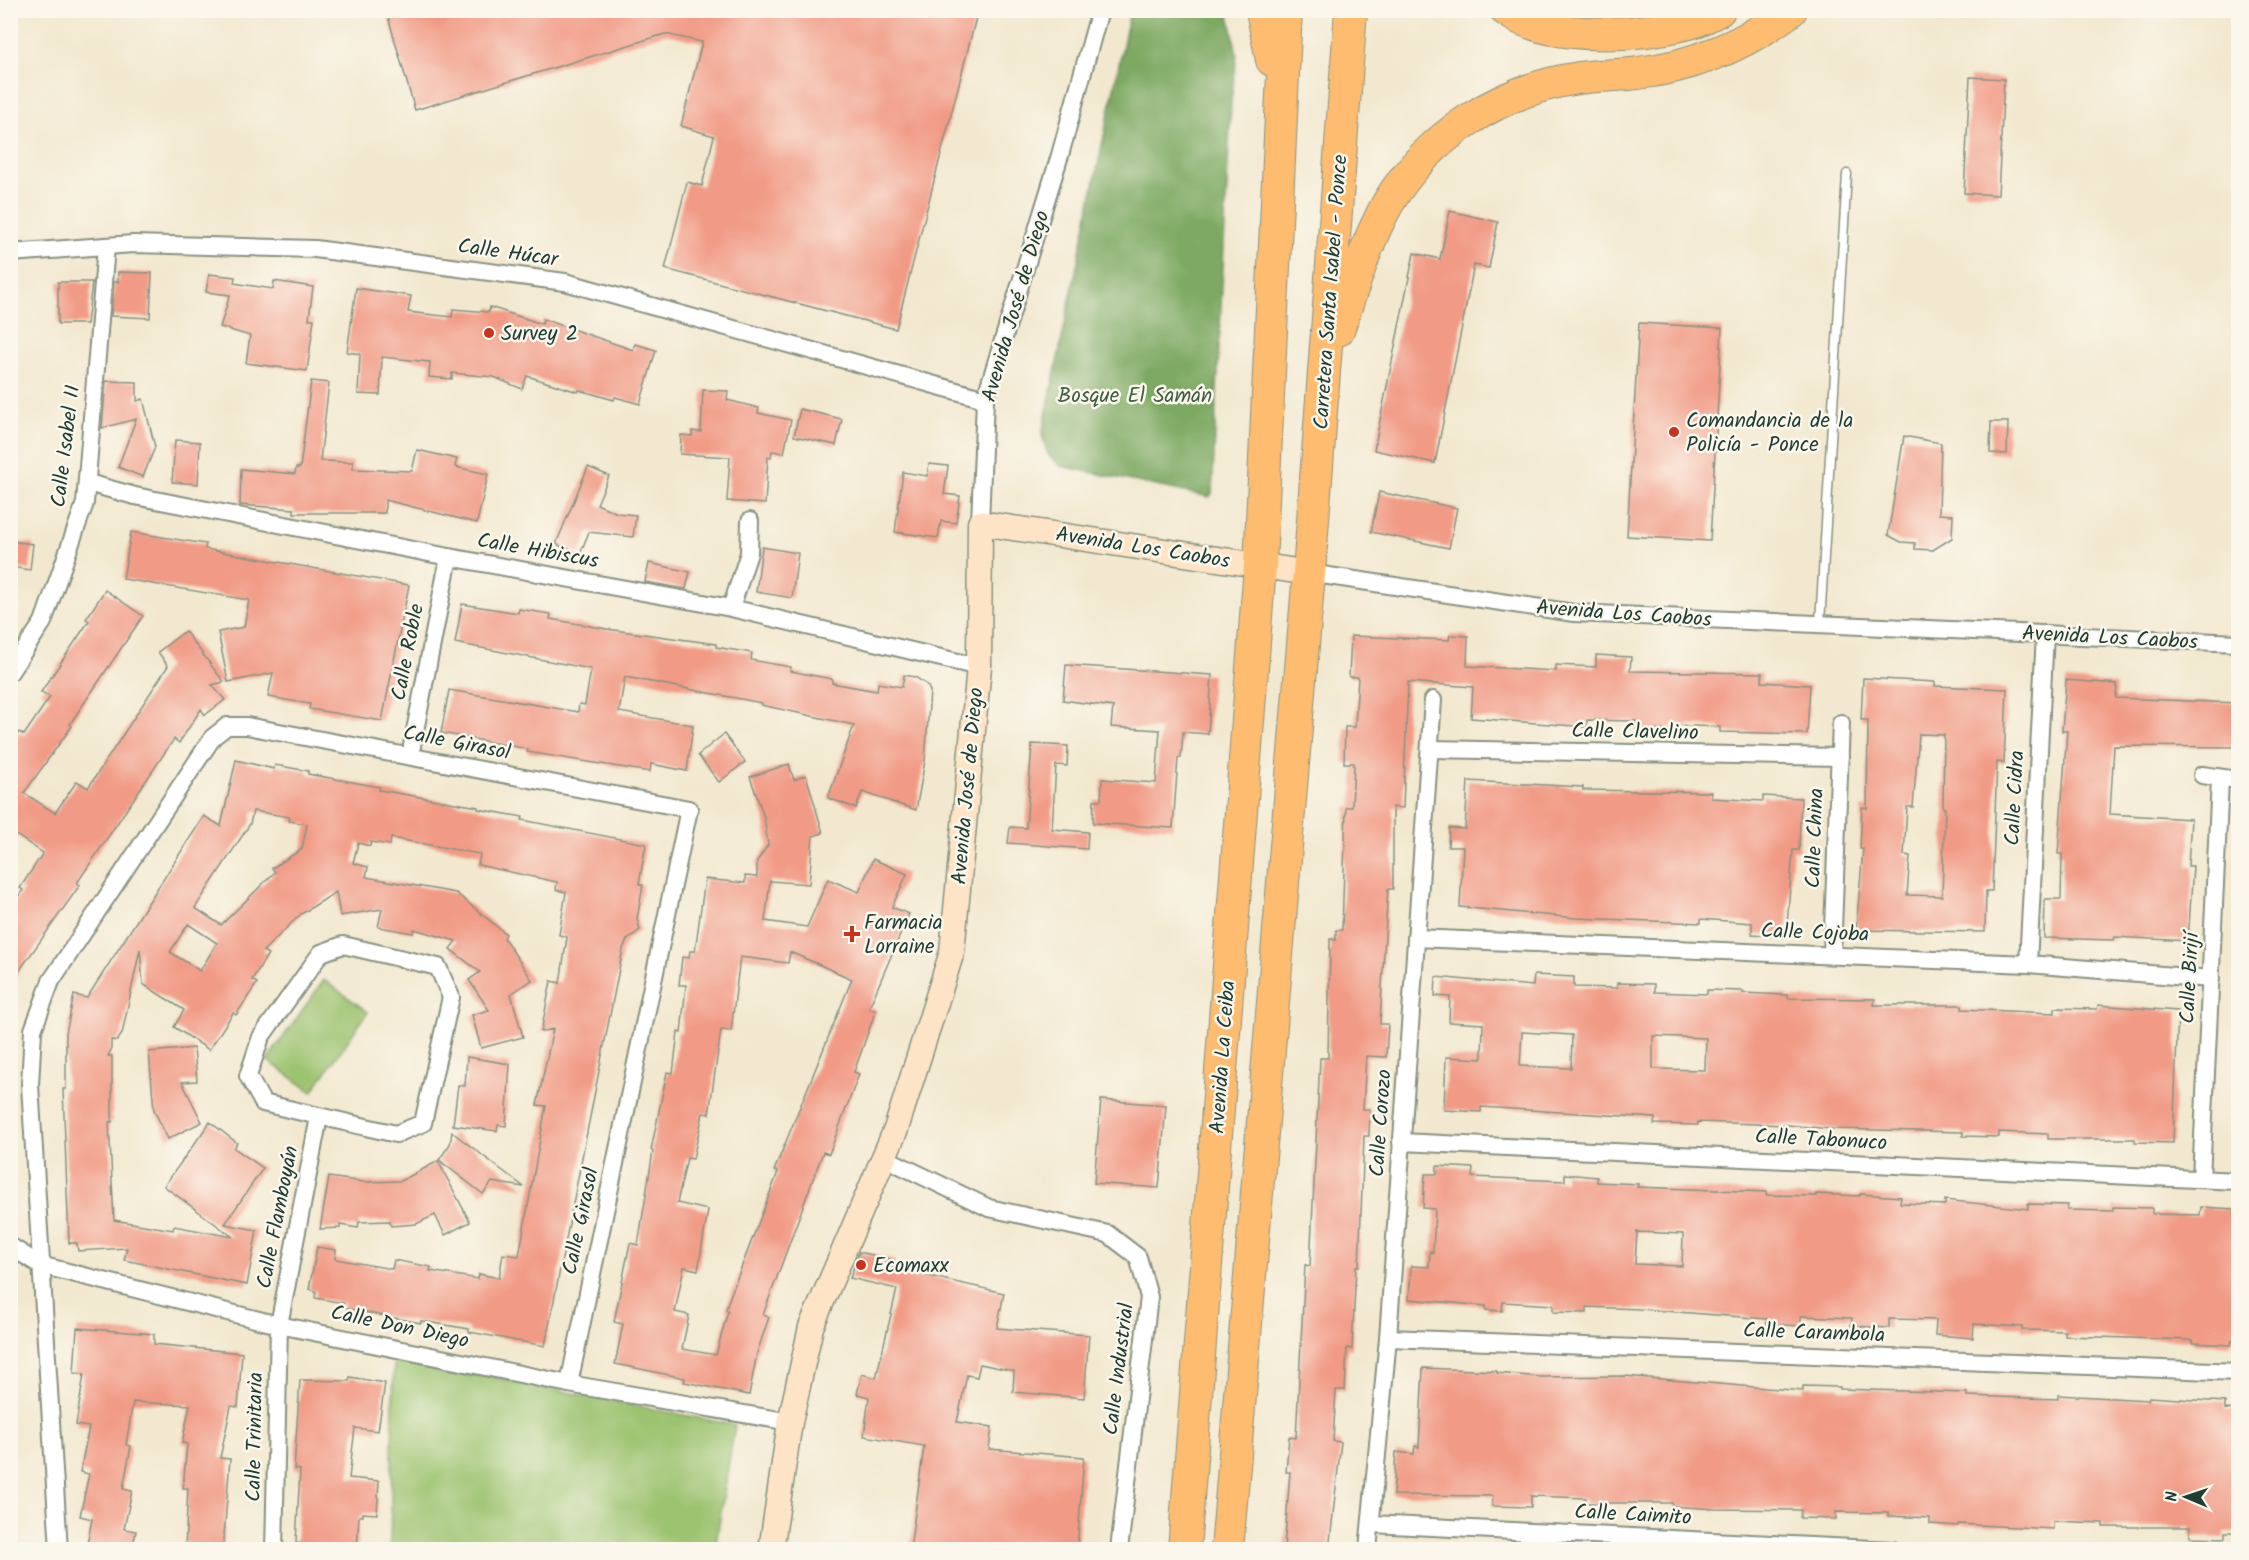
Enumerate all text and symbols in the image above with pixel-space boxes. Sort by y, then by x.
street label: Carretera Santa Isabel - Ponce [1305,153,1358,431]
street label: Avenida José de Diego [973,207,1060,406]
street label: Calle Húcar [456,230,561,277]
place label: Survey 2 [501,318,578,351]
marker: Survey 2 [482,326,496,340]
park label: Bosque El Samán [1058,380,1212,413]
street label: Calle Isabel II [43,383,90,509]
place label: Comandancia de la Policía - Ponce [1686,405,1853,462]
marker: Comandancia de la Policía - Ponce [1667,425,1681,439]
street label: Avenida Los Caobos [1053,518,1232,579]
street label: Calle Hibiscus [474,525,601,578]
street label: Avenida Los Caobos [1535,592,1713,637]
street label: Calle Roble [383,601,434,704]
street label: Avenida Los Caobos [2021,617,2199,660]
street label: Avenida José de Diego [943,686,994,886]
street label: Calle Clavelino [1571,715,1699,750]
street label: Calle Girasol [400,717,513,770]
street label: Calle Cidra [1997,750,2034,847]
street label: Calle China [1797,787,1834,889]
place label: Farmacia Lorraine [864,907,943,964]
street label: Calle Cojoba [1760,915,1870,952]
marker: Farmacia Lorraine [845,927,859,941]
street label: Calle Birijí [2172,929,2210,1025]
street label: Avenida La Ceiba [1202,979,1245,1135]
street label: Calle Corozo [1361,1068,1402,1178]
street label: Calle Tabonuco [1754,1121,1888,1160]
street label: Calle Flamboyán [248,1143,308,1291]
street label: Calle Girasol [554,1165,609,1278]
place label: Ecomaxx [873,1250,950,1283]
marker: Ecomaxx [854,1258,868,1272]
street label: Calle Don Diego [327,1297,472,1358]
street label: Calle Industrial [1095,1301,1144,1437]
street label: Calle Carambola [1742,1315,1886,1352]
street label: Calle Trinitaria [238,1372,273,1502]
north arrow [2156,1467,2216,1527]
text: N [2160,1491,2185,1502]
street label: Calle Caimito [1573,1496,1692,1535]

